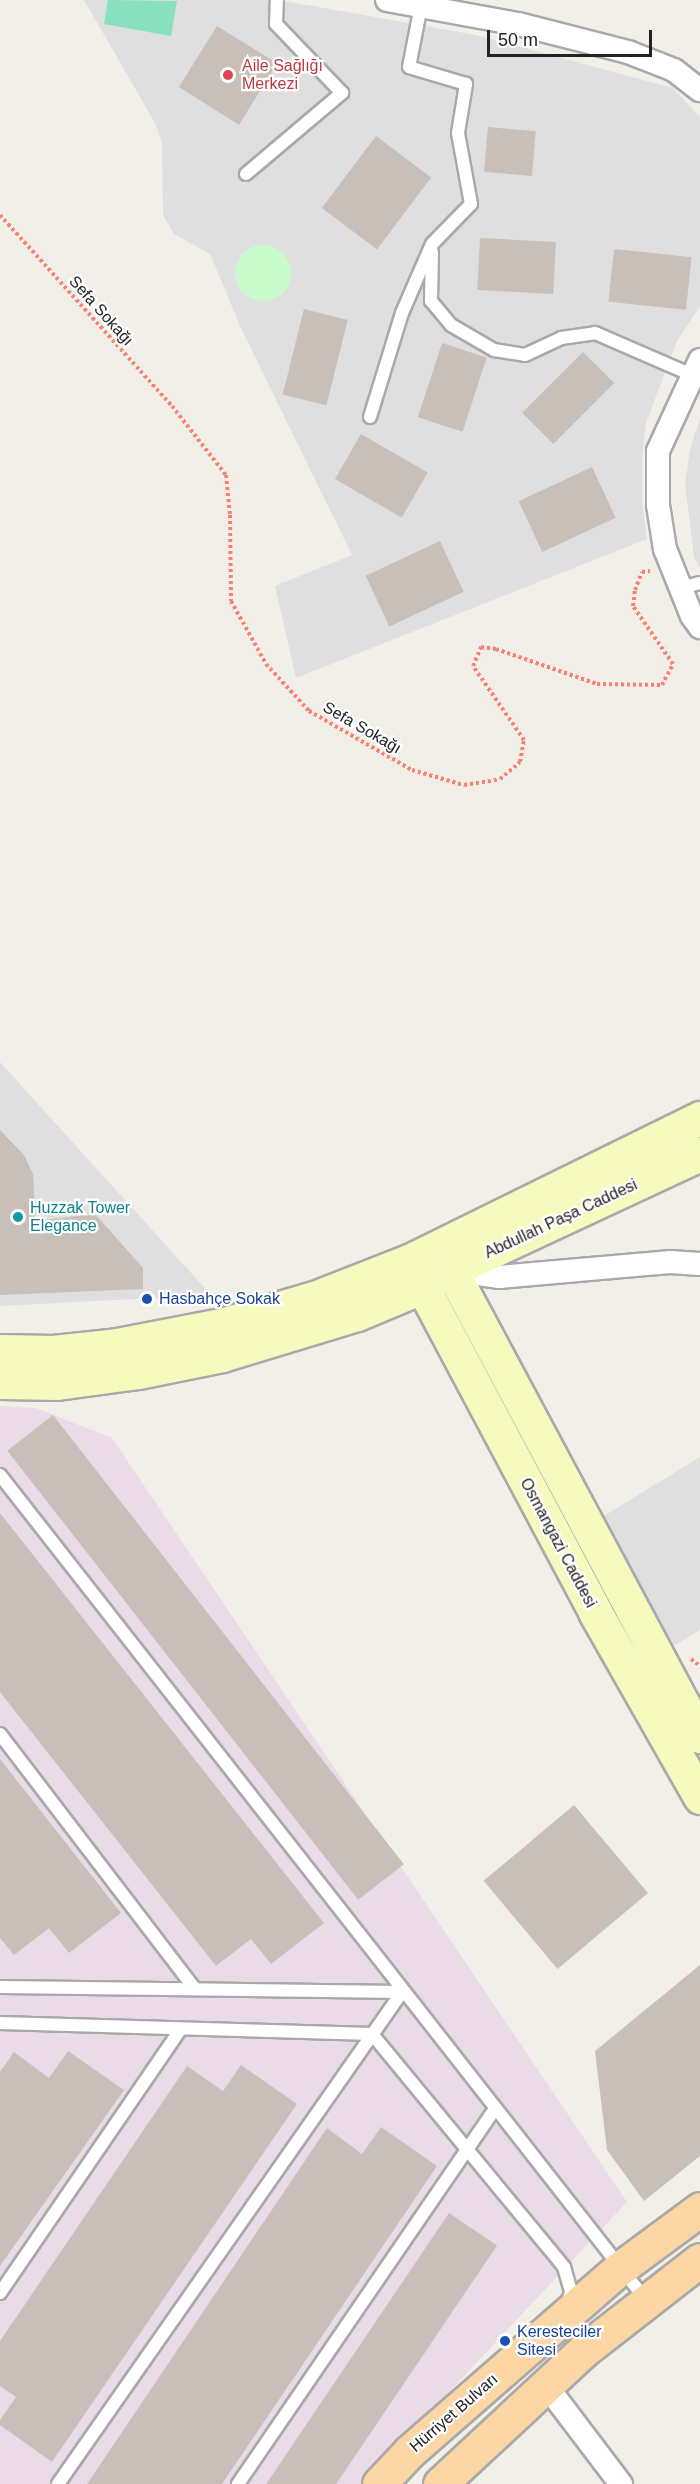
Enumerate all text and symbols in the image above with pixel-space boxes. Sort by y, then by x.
scale bar [490,18,655,56]
text: 50 m [498,30,538,50]
place label: Aile Sağlığı Merkezi [242,56,323,94]
marker: Aile Sağlığı Merkezi [219,66,237,84]
street label: Sefa Sokağı [65,272,137,350]
street label: Sefa Sokağı [319,698,405,758]
street label: Abdullah Paşa Caddesi [482,1175,640,1263]
place label: Huzzak Tower Elegance [30,1198,130,1236]
marker: Huzzak Tower Elegance [11,1210,25,1224]
place label: Hasbahçe Sokak [159,1289,280,1309]
marker: Hasbahçe Sokak [140,1292,154,1306]
street label: Osmangazi Caddesi [516,1475,600,1611]
place label: Keresteciler Sitesi [517,2322,601,2360]
marker: Keresteciler Sitesi [498,2334,512,2348]
street label: Hürriyet Bulvarı [406,2370,502,2456]

